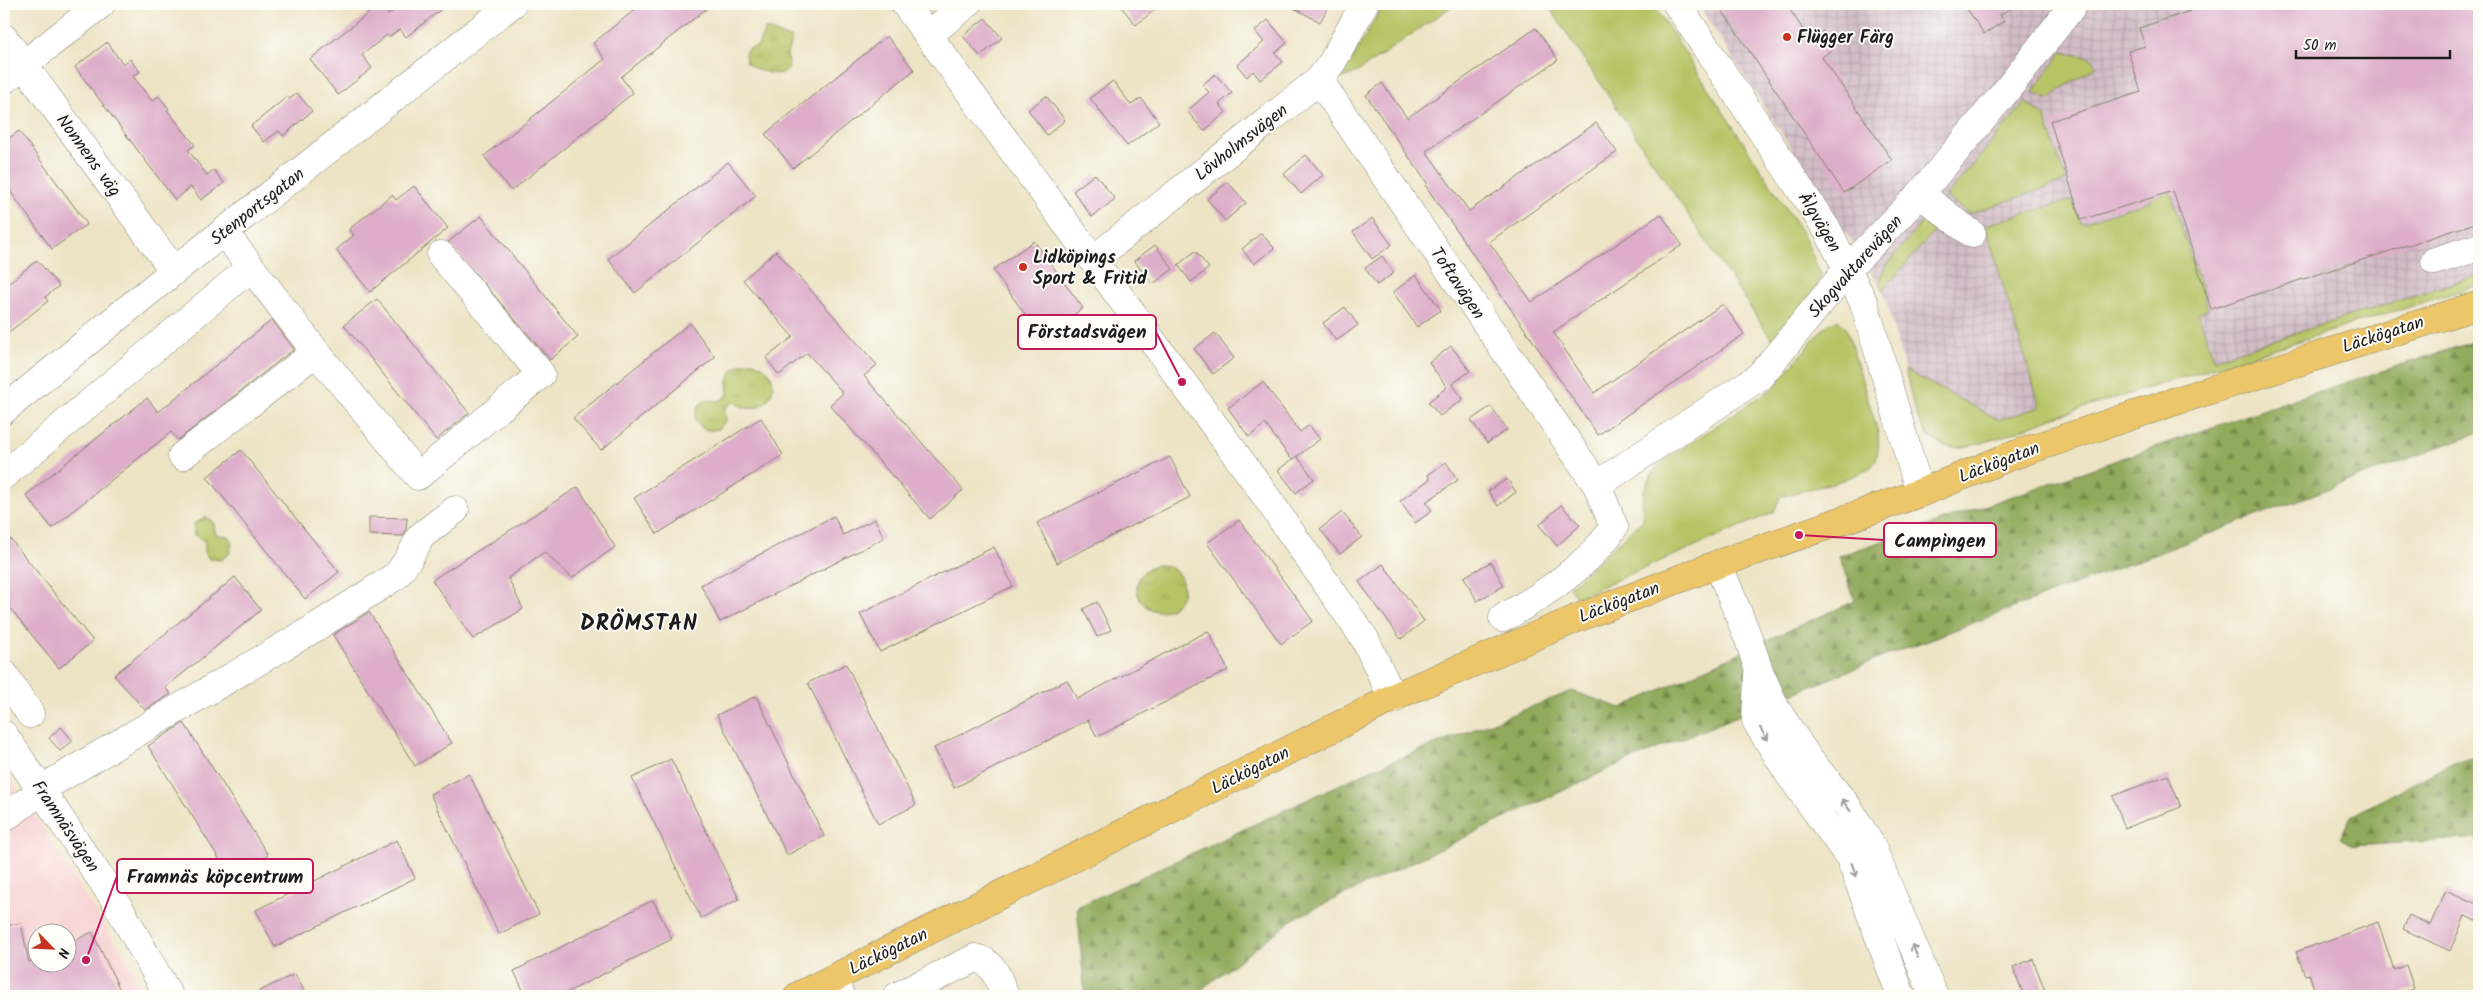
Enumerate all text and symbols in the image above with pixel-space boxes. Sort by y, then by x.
place label: Flügger Färg [1797,24,1894,53]
scale bar [2296,28,2449,60]
marker: Flügger Färg [1781,31,1793,43]
text: 50 m [2303,34,2337,58]
street label: Lövholmsvägen [1189,97,1295,189]
street label: Nonnens väg [48,108,128,204]
street label: Stenportsgatan [204,161,312,254]
street label: Älgvägen [1789,187,1848,259]
street label: Skogvaktarevägen [1802,209,1911,325]
street label: Toftavägen [1422,242,1492,326]
place label: Lidköpings Sport & Fritid [1033,244,1147,294]
marker: Lidköpings Sport & Fritid [1017,261,1029,273]
street label: Läckögatan [2339,309,2428,362]
callout: Förstadsvägen [1018,315,1156,349]
text: Förstadsvägen [1028,318,1146,348]
street label: Läckögatan [1955,435,2044,492]
callout: Campingen [1884,523,1996,557]
text: Campingen [1894,527,1986,557]
street label: Läckögatan [1575,575,1664,632]
district label: DRÖMSTAN [580,607,698,642]
one-way arrow [1760,727,1770,741]
street label: Läckögatan [1206,739,1295,804]
street label: Framnäsvägen [23,775,106,879]
one-way arrow [1841,798,1851,812]
callout: Framnäs köpcentrum [117,859,313,893]
one-way arrow [1850,861,1859,877]
text: Framnäs köpcentrum [127,863,303,893]
street label: Läckögatan [844,921,933,984]
north arrow [28,922,78,972]
text: N [51,944,75,962]
one-way arrow [1910,944,1919,959]

